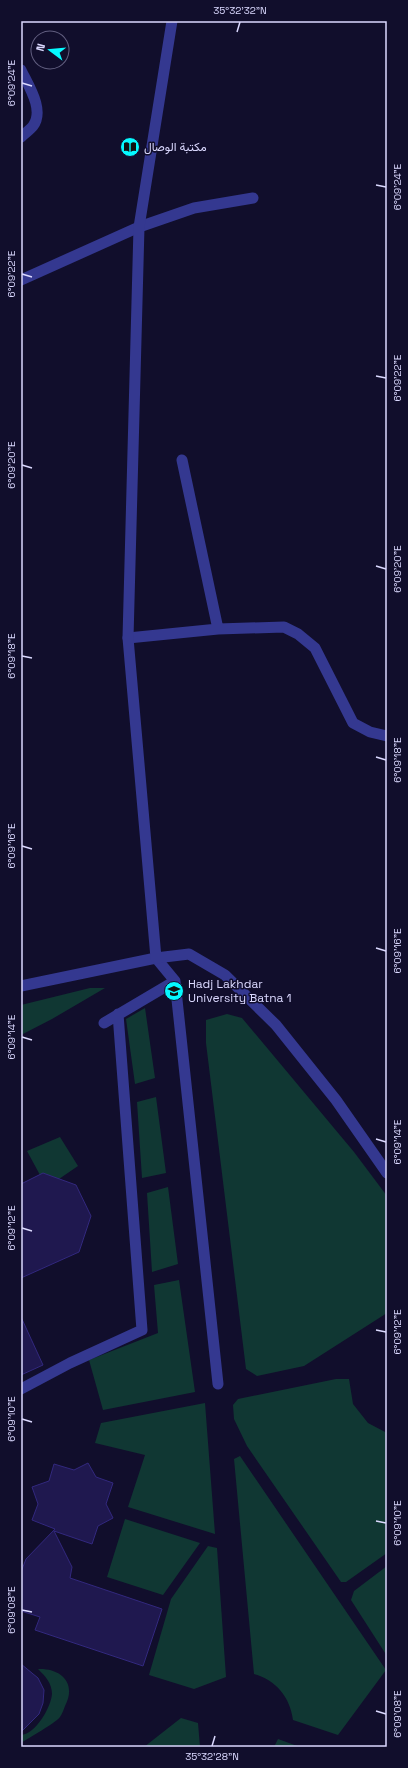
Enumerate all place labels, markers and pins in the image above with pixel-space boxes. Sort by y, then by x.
library icon: مكتبة الوصال [119,136,141,158]
place label: مكتبة الوصال [144,139,207,155]
place label: Hadj Lakhdar University Batna 1 [188,976,292,1006]
school or university icon: Hadj Lakhdar University Batna 1 [163,980,185,1002]

